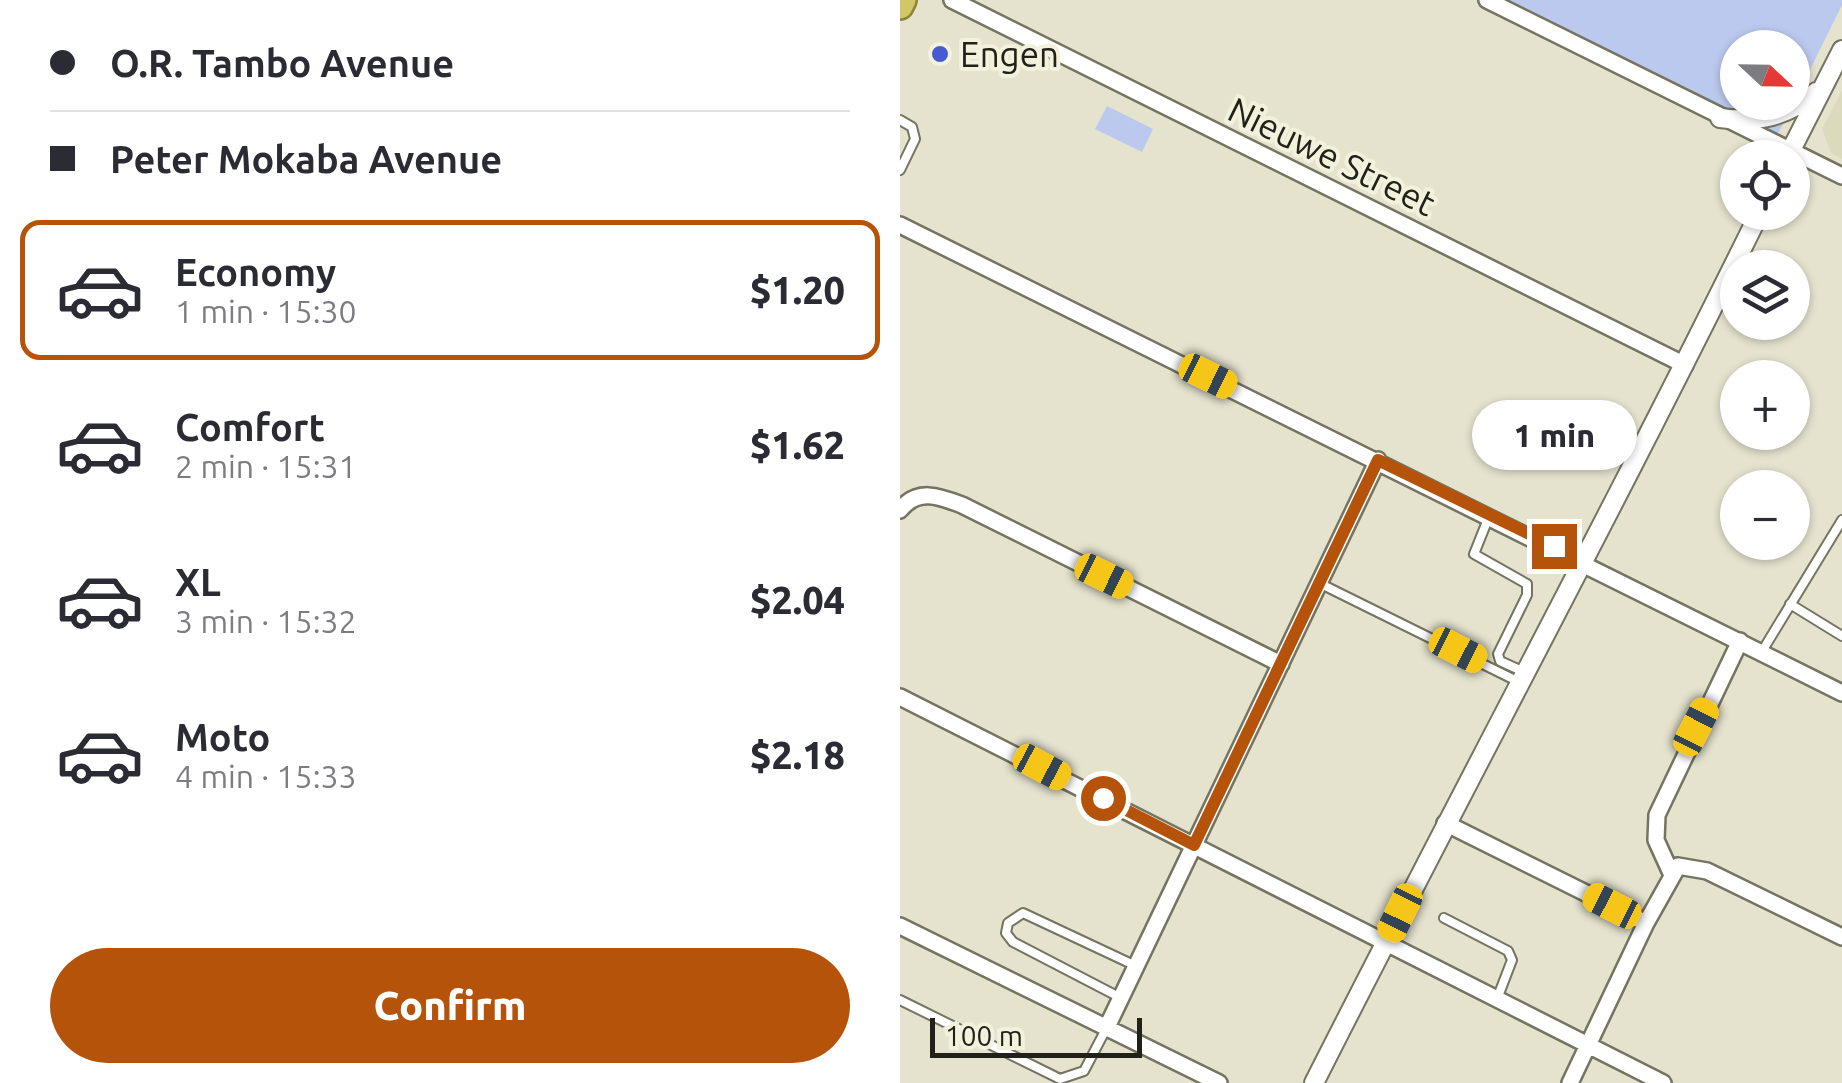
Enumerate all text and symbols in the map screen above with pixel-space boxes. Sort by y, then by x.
north arrow [1720,30,1810,120]
map controls [1720,30,1810,560]
place label: Engen [960,34,1059,74]
text: O.R. Tambo Avenue [110,42,454,84]
marker: Engen [929,43,951,65]
street label: Nieuwe Street [1222,89,1442,223]
text: Peter Mokaba Avenue [110,138,502,180]
button: locate [1720,140,1810,230]
icon: car [55,245,145,335]
button: layers [1720,250,1810,340]
text: Economy [175,251,336,293]
text: $1.20 [750,269,845,311]
text: 1 min · 15:30 [175,293,357,329]
car [1174,349,1242,403]
button: + [1720,360,1810,450]
icon: car [55,400,145,490]
callout: 1 min [1472,401,1636,471]
text: Comfort [175,406,325,448]
text: 1 min [1514,417,1595,453]
text: $1.62 [750,424,845,466]
text: 2 min · 15:31 [175,448,357,484]
button: − [1720,470,1810,560]
route end [1532,524,1577,569]
car [1070,549,1138,603]
icon: car [55,555,145,645]
text: XL [175,561,221,603]
text: $2.04 [750,579,845,621]
text: 3 min · 15:32 [175,603,357,639]
car [1424,623,1492,677]
car [1669,693,1723,761]
icon: car [55,710,145,800]
text: Moto [175,716,270,758]
text: $2.18 [750,734,845,776]
car [1008,740,1076,794]
text: 4 min · 15:33 [175,758,357,794]
route start [1081,776,1126,821]
car [1373,879,1427,947]
car [1578,879,1646,933]
button: Confirm [50,948,850,1063]
scale bar [930,1013,1142,1058]
text: 100 m [945,1020,1023,1051]

